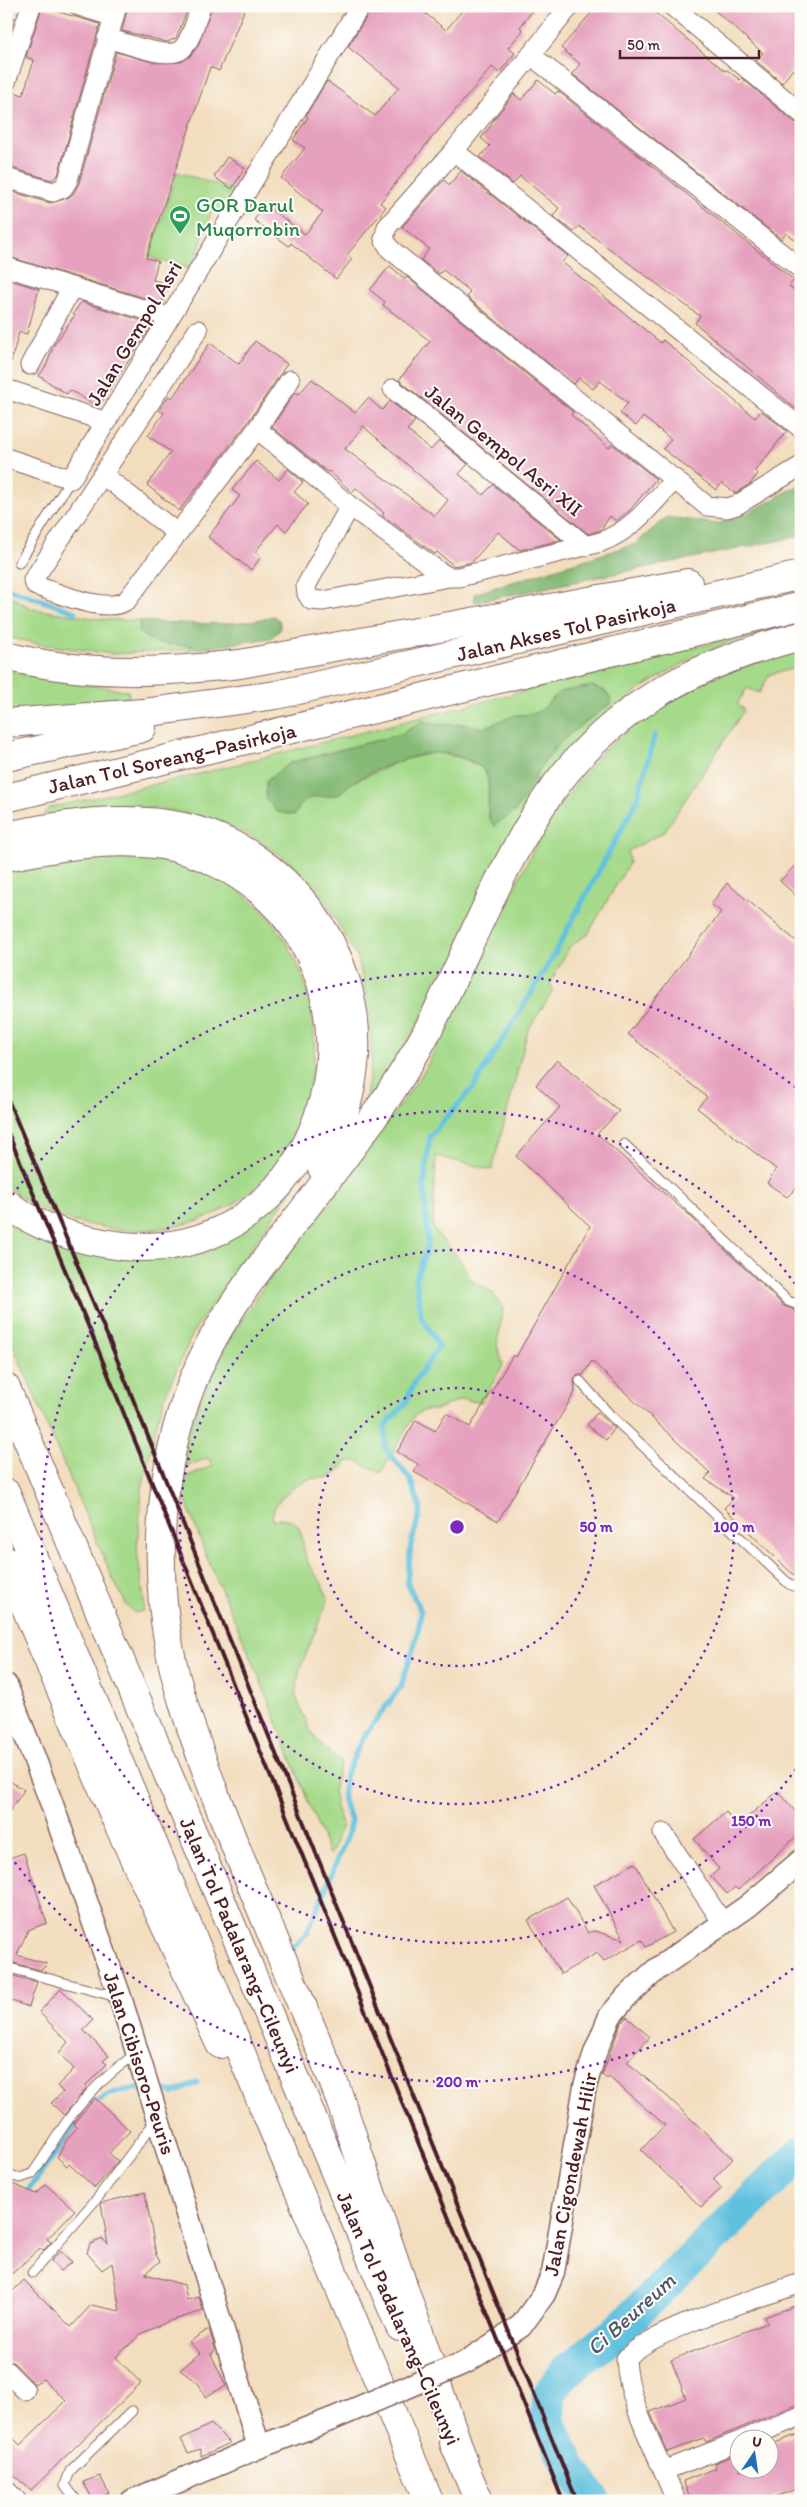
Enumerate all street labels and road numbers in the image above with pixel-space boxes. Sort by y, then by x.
street label: Jalan Gempol Asri [81,256,187,410]
street label: Jalan Gempol Asri XII [420,379,588,521]
street label: Jalan Akses Tol Pasirkoja [454,592,678,666]
street label: Jalan Tol Soreang–Pasirkoja [45,717,299,799]
street label: Jalan Tol Padalarang–Cileunyi [175,1813,305,2077]
street label: Jalan Cibisoro-Peuris [99,1968,181,2158]
street label: Jalan Cigondewah Hilir [538,2069,602,2278]
street label: Jalan Tol Padalarang–Cileunyi [332,2187,466,2449]

